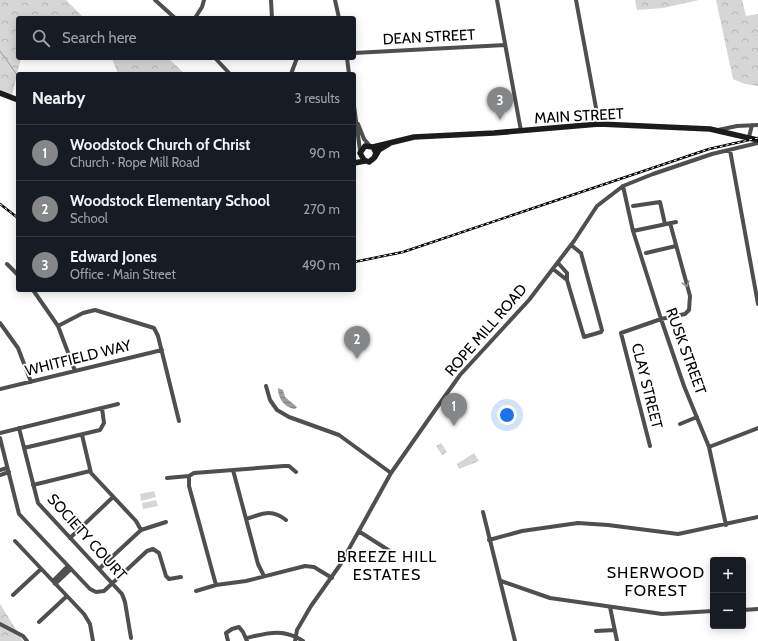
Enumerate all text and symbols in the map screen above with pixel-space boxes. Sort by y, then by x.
search box [16,16,356,60]
street label: DEAN STREET [382,26,476,48]
icon: search [30,27,52,49]
text: Search here [62,29,137,47]
pin: 3 [487,87,513,120]
text: Nearby [32,88,85,108]
text: 3 results [294,90,340,106]
street label: MAIN STREET [534,105,624,127]
text: Woodstock Church of Christ [70,136,250,154]
text: 1 [43,145,47,161]
text: 90 m [309,145,340,161]
text: Church · Rope Mill Road [70,154,200,170]
text: Woodstock Elementary School [70,192,270,210]
text: 2 [42,201,48,217]
text: 270 m [303,201,340,217]
text: School [70,210,108,226]
text: Edward Jones [70,248,157,266]
text: 3 [41,257,49,273]
text: 490 m [302,257,340,273]
text: Office · Main Street [70,266,176,282]
street label: ROPE MILL ROAD [441,280,531,380]
one-way arrow [682,281,690,287]
street label: RUSK STREET [662,305,710,397]
pin: 2 [344,326,370,359]
street label: WHITFIELD WAY [23,336,133,380]
street label: CLAY STREET [628,341,666,431]
pin: 1 [441,393,467,426]
your location [497,405,517,425]
street label: SOCIETY COURT [44,490,130,584]
district label: BREEZE HILL ESTATES [337,547,437,584]
map controls [710,557,746,629]
button: + [710,557,746,593]
district label: SHERWOOD FOREST [607,563,705,600]
button: − [710,593,746,629]

